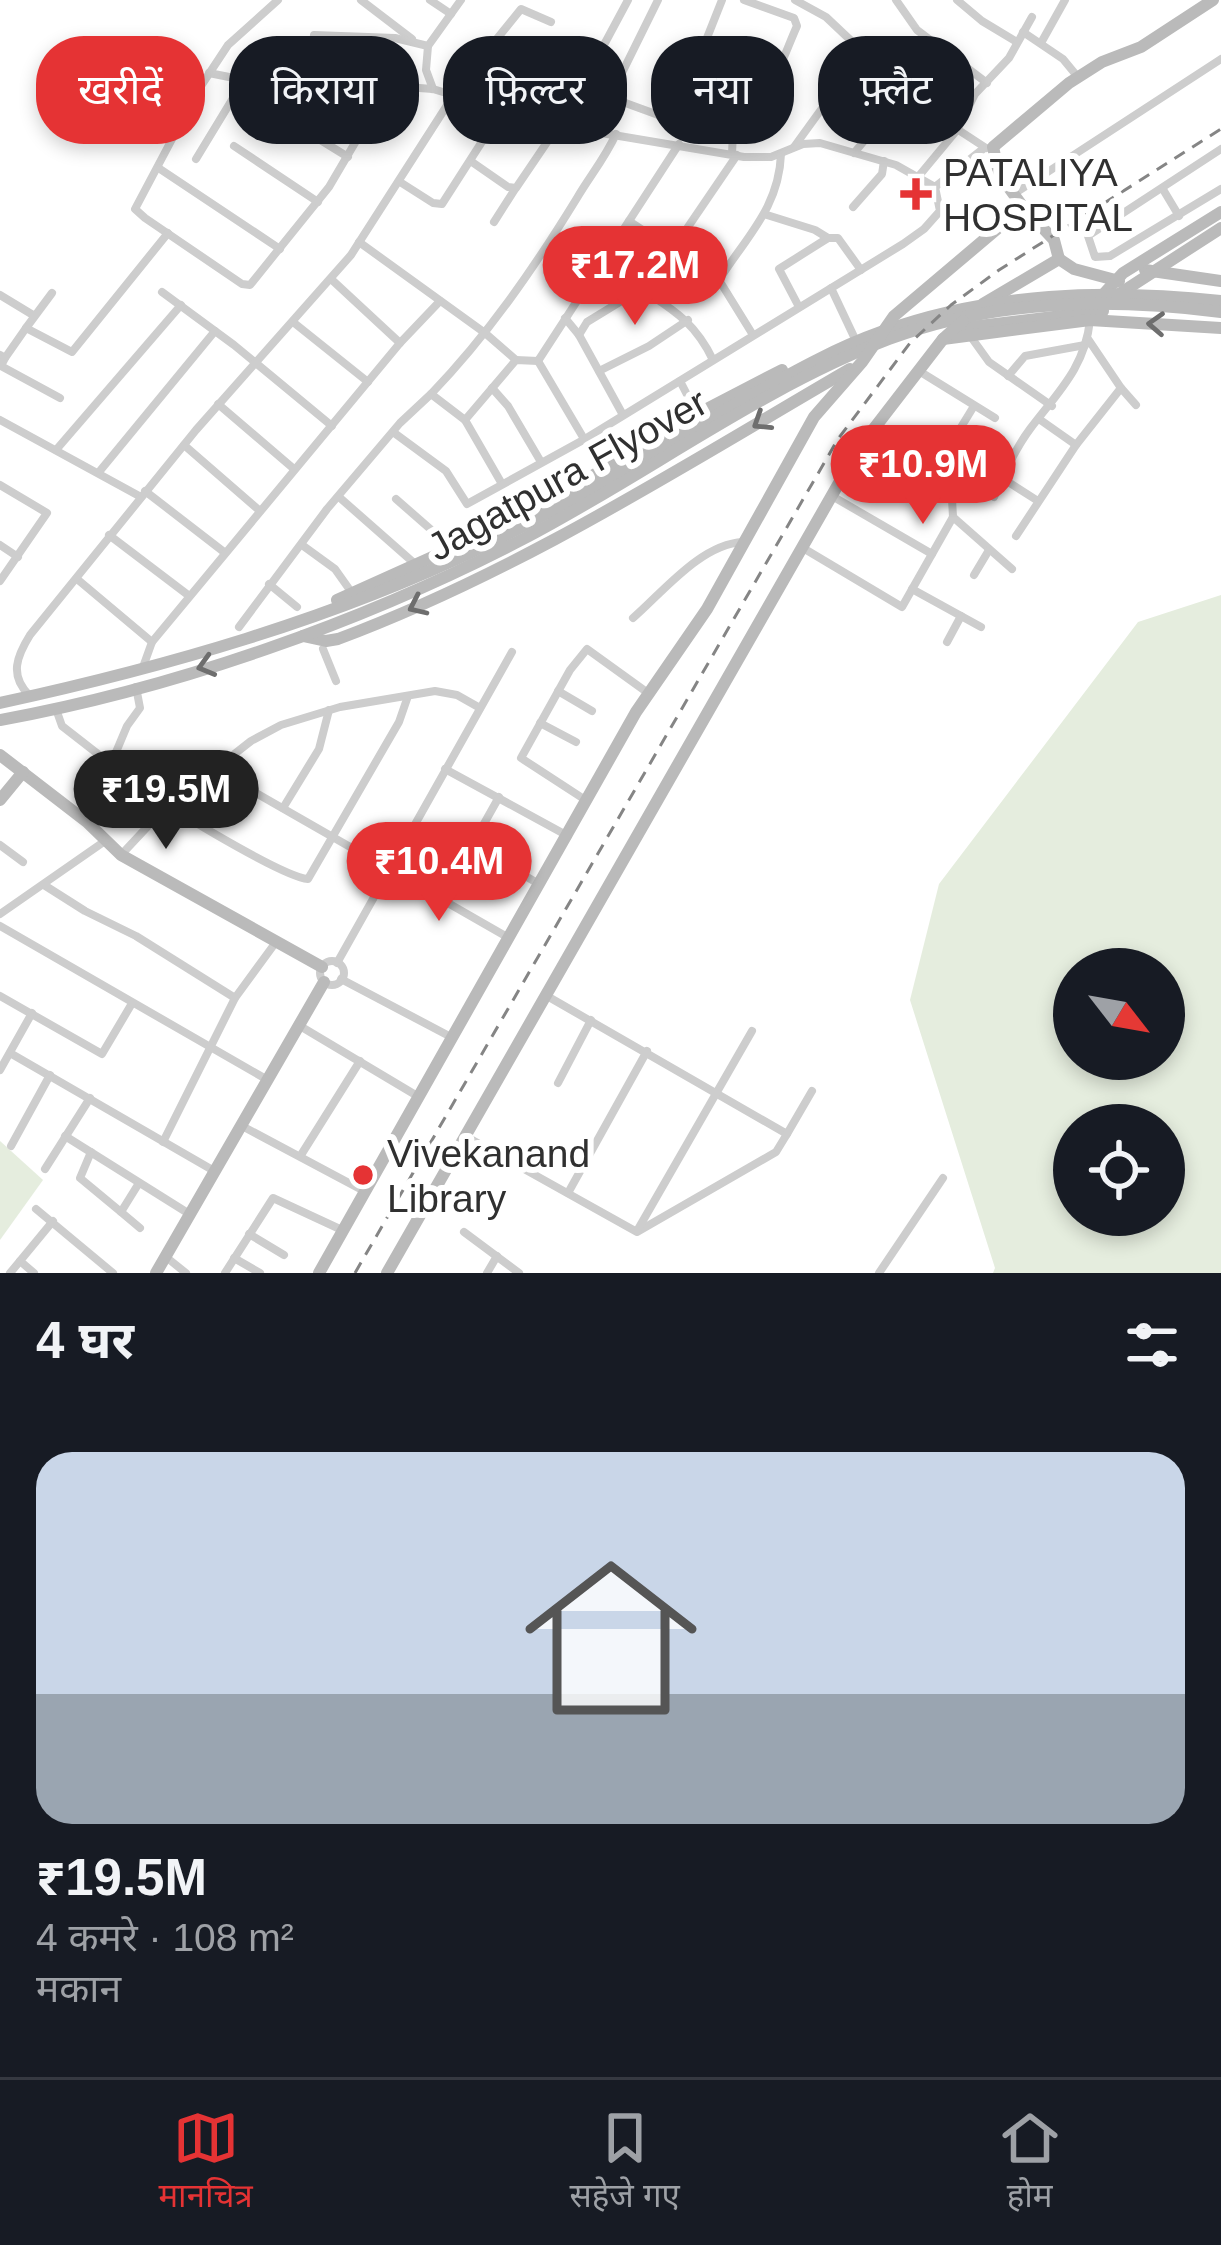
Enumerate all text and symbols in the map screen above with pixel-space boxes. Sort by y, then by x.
chip: खरीदें [36,36,205,144]
chip: किराया [229,36,419,144]
chip: फ़िल्टर [443,36,627,144]
chip: नया [651,36,794,144]
chip: फ़्लैट [818,36,974,144]
place label: PATALIYA HOSPITAL [943,151,1133,239]
marker: PATALIYA HOSPITAL [900,178,932,210]
pin: ₹17.2M [537,226,733,328]
text: ₹17.2M [570,243,700,286]
one-way arrow [1146,311,1165,337]
street label: Jagatpura Flyover [420,380,714,569]
one-way arrow [753,408,775,430]
pin: ₹10.9M [825,425,1021,527]
text: ₹10.9M [858,442,988,485]
one-way arrow [408,592,429,615]
one-way arrow [196,652,217,677]
pin: ₹19.5M [68,750,264,852]
text: ₹19.5M [101,767,231,810]
pin: ₹10.4M [341,822,537,924]
text: ₹10.4M [374,839,504,882]
north arrow [1053,948,1185,1080]
map controls [1053,948,1185,1236]
button: locate [1053,1104,1185,1236]
place label: Vivekanand Library [387,1132,590,1220]
marker: Vivekanand Library [350,1162,376,1188]
text: 4 घर [36,1312,134,1369]
icon: filters [1119,1312,1185,1378]
icon: home [503,1530,719,1746]
text: ₹19.5M [36,1849,207,1906]
text: 4 कमरे · 108 m² [36,1916,294,1959]
text: मकान [36,1967,121,2010]
tab: मानचित्र [158,2105,253,2220]
tab: सहेजे गए [570,2105,680,2220]
tab: होम [997,2105,1063,2220]

